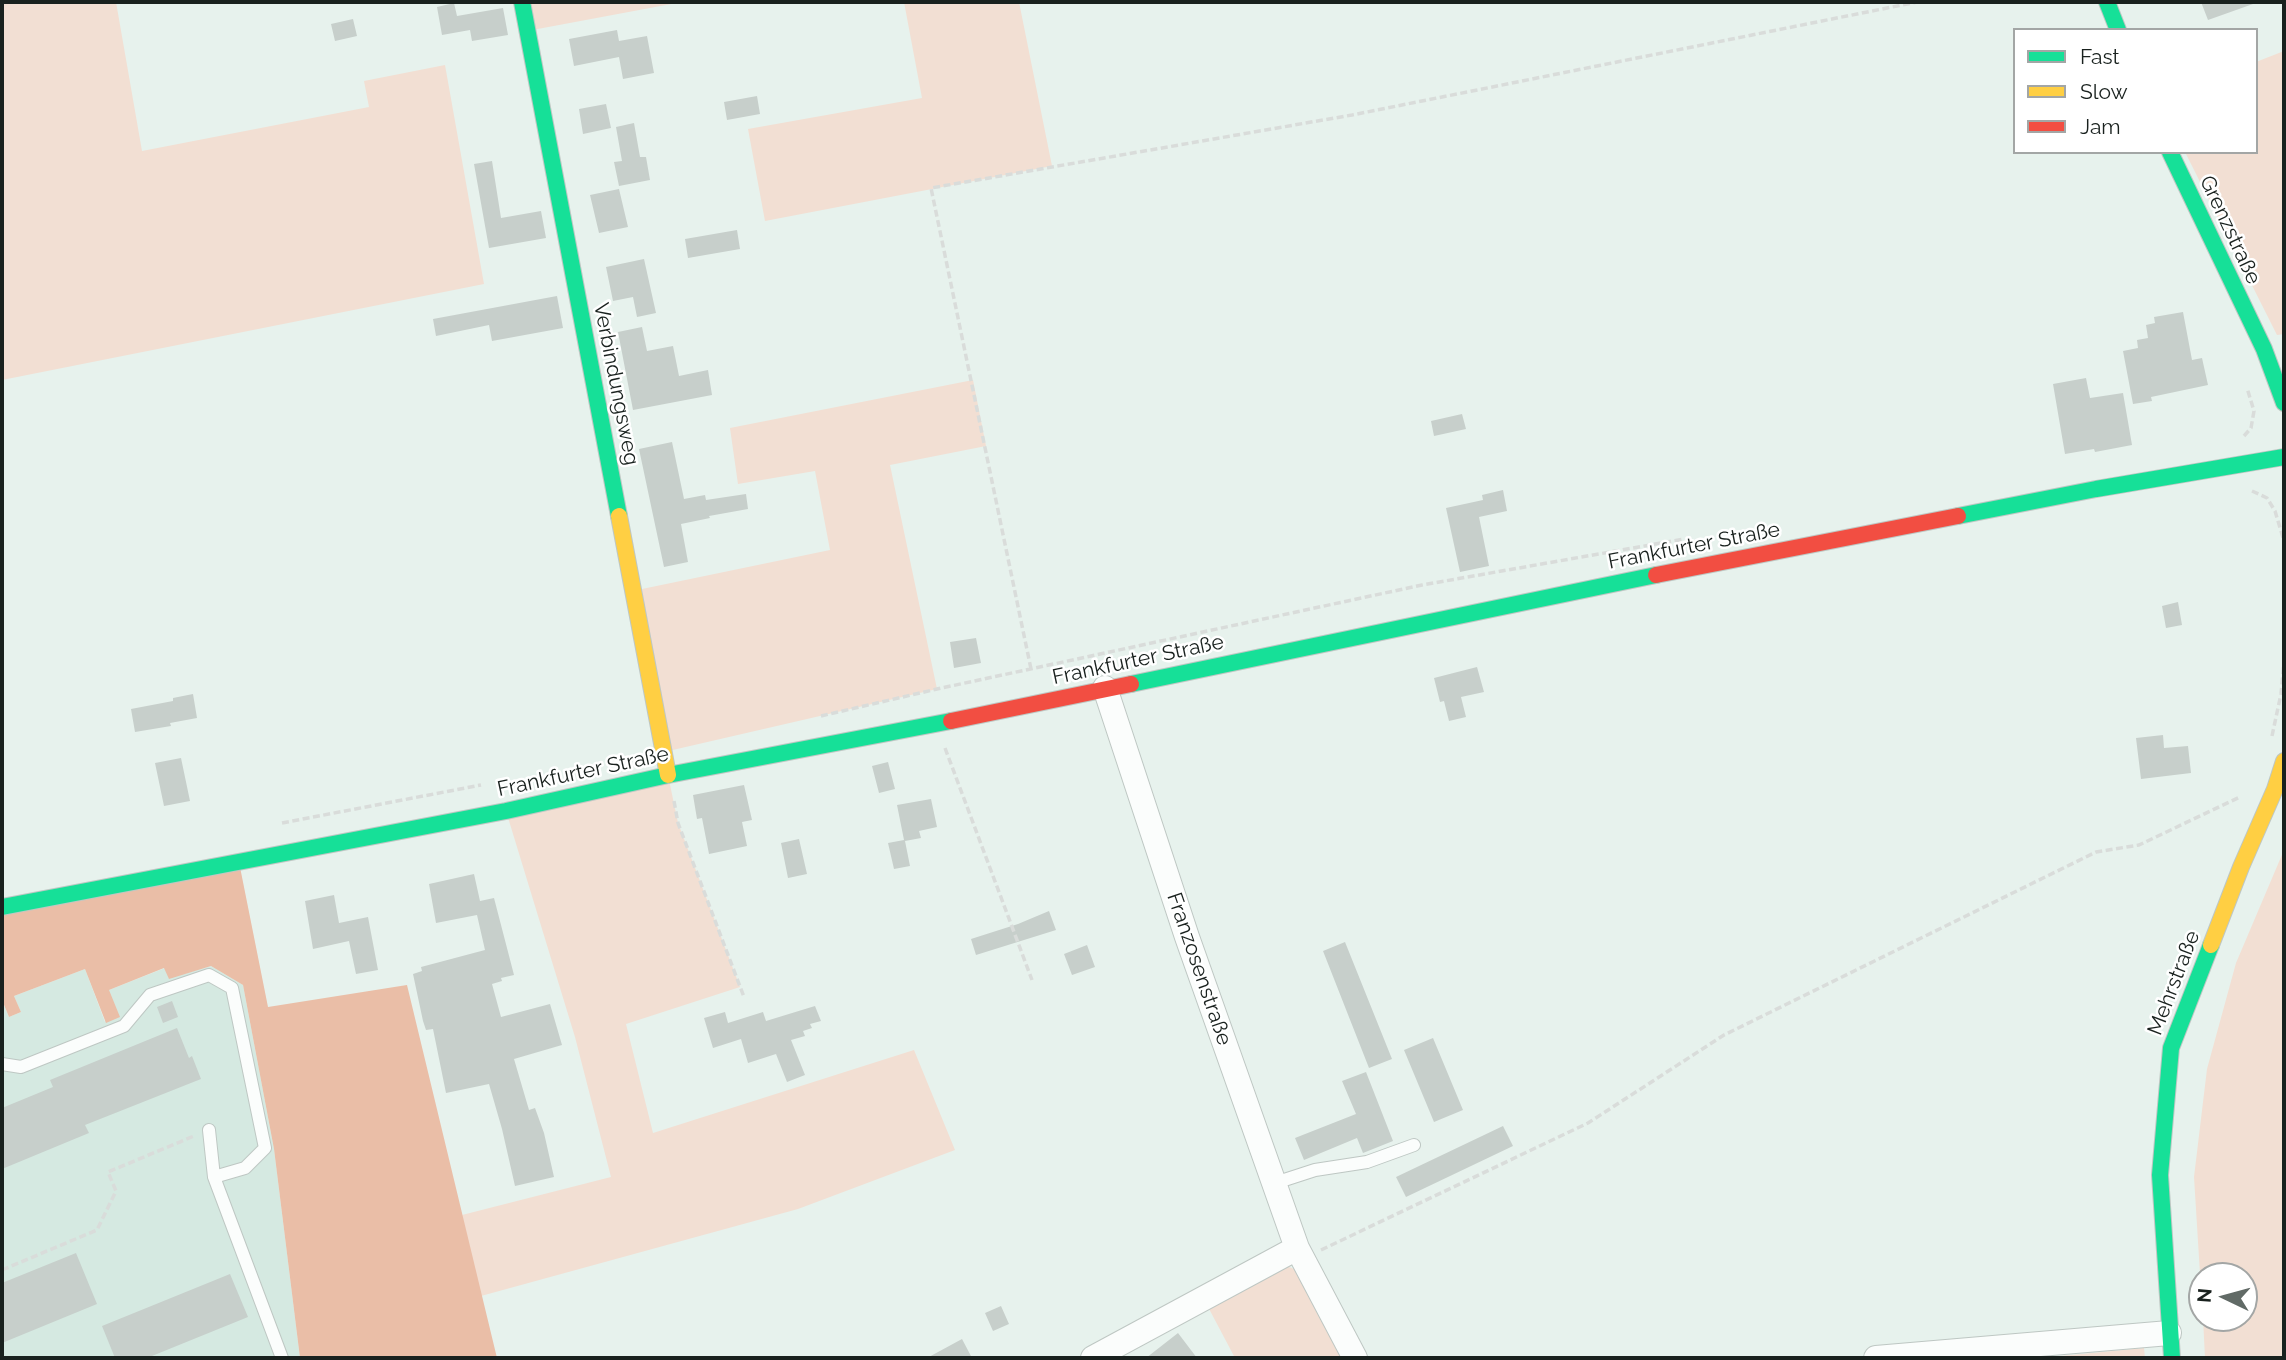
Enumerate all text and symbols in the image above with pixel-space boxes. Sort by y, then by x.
legend [2013,28,2258,154]
text: Fast [2080,44,2120,69]
text: Slow [2080,79,2128,104]
text: Jam [2080,114,2121,139]
street label: Grenzstraße [2194,172,2266,288]
street label: Verbindungsweg [588,301,644,467]
street label: Frankfurter Straße [1606,517,1782,575]
street label: Frankfurter Straße [1050,630,1226,690]
street label: Frankfurter Straße [495,742,671,802]
street label: Franzosenstraße [1161,889,1237,1049]
street label: Mehrstraße [2143,927,2205,1039]
north arrow [2188,1262,2258,1332]
text: N [2192,1287,2216,1304]

